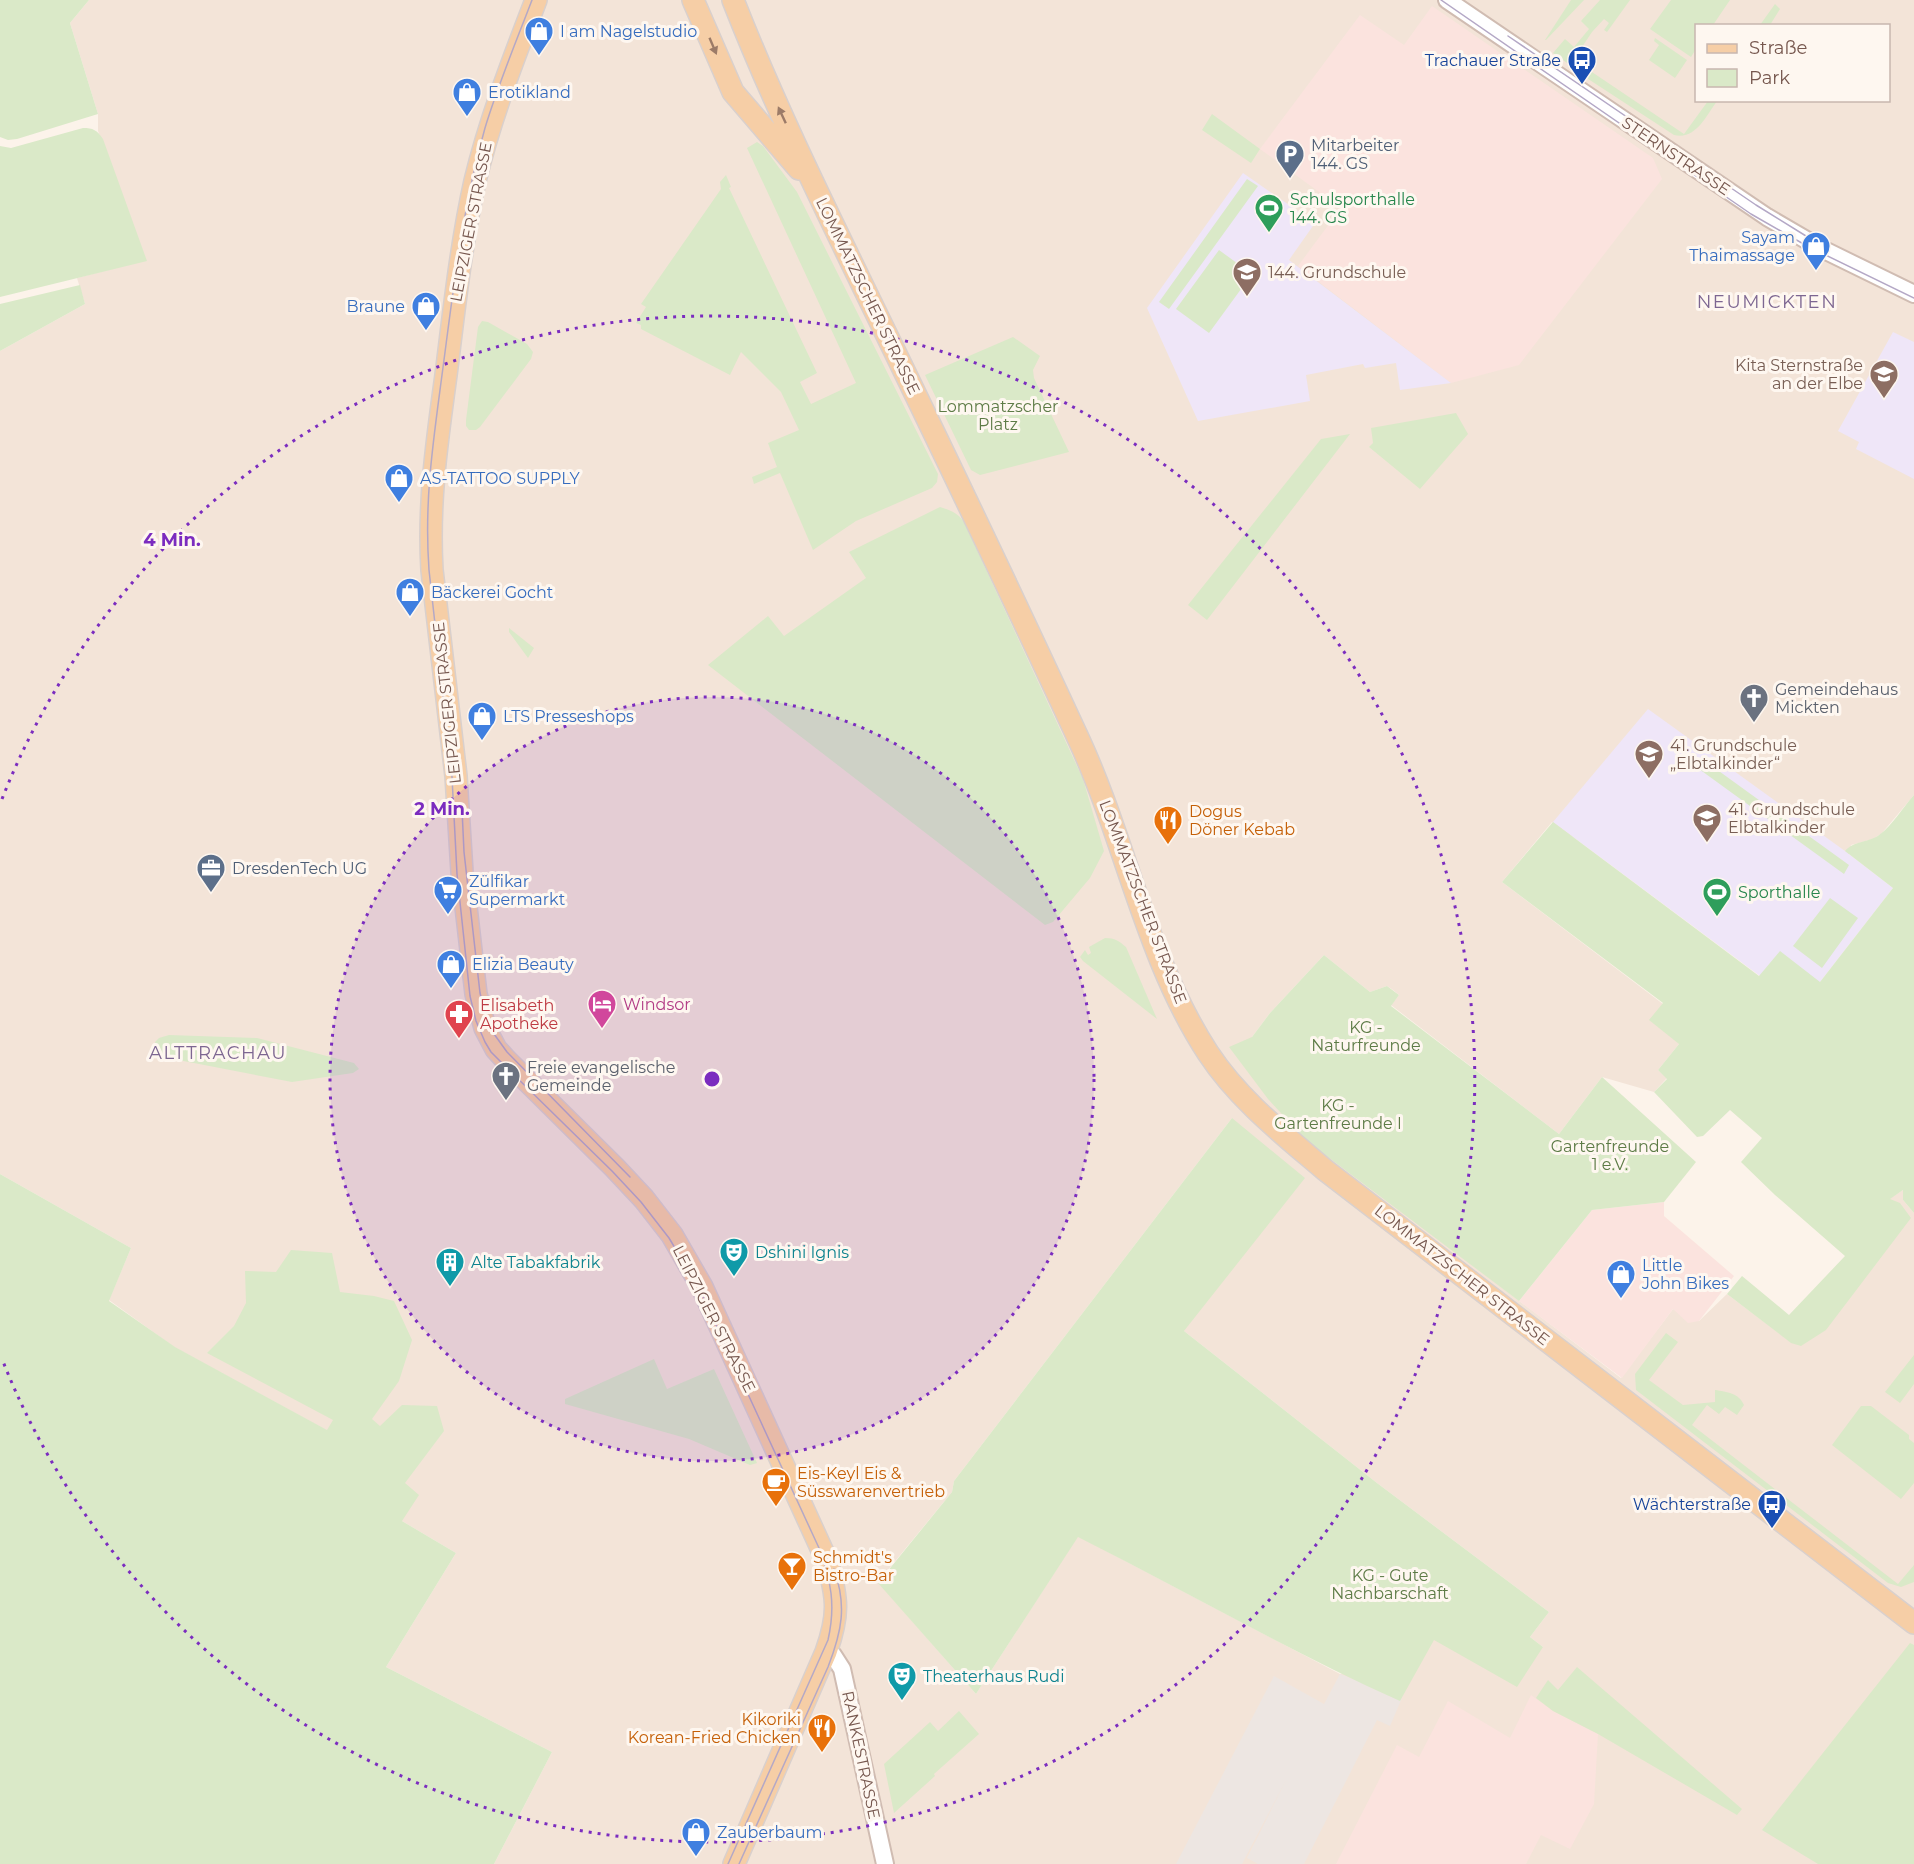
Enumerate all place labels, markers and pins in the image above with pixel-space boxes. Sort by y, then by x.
shop icon: I am Nagelstudio [523,15,555,57]
place label: I am Nagelstudio [560,22,697,41]
bus stop icon: Trachauer Straße [1566,44,1598,86]
place label: Trachauer Straße [1425,51,1561,70]
shop icon: Erotikland [451,76,483,118]
place label: Erotikland [488,83,571,102]
place label: Mitarbeiter 144. GS [1311,136,1399,173]
parking icon: Mitarbeiter 144. GS [1274,138,1306,180]
place label: Schulsporthalle 144. GS [1290,190,1415,227]
sports icon: Schulsporthalle 144. GS [1253,192,1285,234]
place label: Sayam Thaimassage [1689,228,1795,265]
shop icon: Sayam Thaimassage [1800,230,1832,272]
school or university icon: 144. Grundschule [1231,256,1263,298]
place label: 144. Grundschule [1268,263,1406,282]
shop icon: Braune [410,290,442,332]
place label: Braune [346,297,405,316]
place label: Kita Sternstraße an der Elbe [1735,356,1863,393]
school or university icon: Kita Sternstraße an der Elbe [1868,358,1900,400]
shop icon: AS-TATTOO SUPPLY [383,462,415,504]
place label: AS-TATTOO SUPPLY [420,469,581,488]
shop icon: Bäckerei Gocht [394,576,426,618]
place label: Bäckerei Gocht [431,583,554,602]
place label: Gemeindehaus Mickten [1775,680,1898,717]
church icon: Gemeindehaus Mickten [1738,682,1770,724]
shop icon: LTS Presseshops [466,700,498,742]
place label: LTS Presseshops [503,707,634,726]
place label: 41. Grundschule „Elbtalkinder“ [1670,736,1797,773]
school or university icon: 41. Grundschule „Elbtalkinder“ [1633,738,1665,780]
place label: 41. Grundschule Elbtalkinder [1728,800,1855,837]
place label: Dogus Döner Kebab [1189,802,1295,839]
school or university icon: 41. Grundschule Elbtalkinder [1691,802,1723,844]
restaurant icon: Dogus Döner Kebab [1152,804,1184,846]
office icon: DresdenTech UG [195,852,227,894]
place label: DresdenTech UG [232,859,367,878]
place label: Zülfikar Supermarkt [469,872,566,909]
supermarket icon: Zülfikar Supermarkt [432,874,464,916]
sports icon: Sporthalle [1701,876,1733,918]
place label: Sporthalle [1738,883,1820,902]
shop icon: Elizia Beauty [435,948,467,990]
place label: Elizia Beauty [472,955,574,974]
hotel icon: Windsor [586,988,618,1030]
place label: Windsor [623,995,691,1014]
place label: Elisabeth Apotheke [480,996,558,1033]
pharmacy icon: Elisabeth Apotheke [443,998,475,1040]
place label: Freie evangelische Gemeinde [527,1058,676,1095]
church icon: Freie evangelische Gemeinde [490,1060,522,1102]
centre of rings [702,1069,722,1089]
theatre icon: Dshini Ignis [718,1236,750,1278]
place label: Dshini Ignis [755,1243,849,1262]
building icon: Alte Tabakfabrik [434,1246,466,1288]
place label: Alte Tabakfabrik [471,1253,601,1272]
place label: Little John Bikes [1641,1256,1729,1293]
shop icon: Little John Bikes [1605,1258,1637,1300]
place label: Eis-Keyl Eis & Süsswarenvertrieb [797,1464,945,1501]
cafe icon: Eis-Keyl Eis & Süsswarenvertrieb [760,1466,792,1508]
bus stop icon: Wächterstraße [1756,1488,1788,1530]
place label: Wächterstraße [1633,1495,1751,1514]
place label: Schmidt's Bistro-Bar [813,1548,894,1585]
bar icon: Schmidt's Bistro-Bar [776,1550,808,1592]
theatre icon: Theaterhaus Rudi [886,1660,918,1702]
place label: Theaterhaus Rudi [923,1667,1065,1686]
place label: Kikoriki Korean-Fried Chicken [628,1710,801,1747]
restaurant icon: Kikoriki Korean-Fried Chicken [806,1712,838,1754]
shop icon: Zauberbaum [680,1816,712,1858]
place label: Zauberbaum [717,1823,822,1842]

